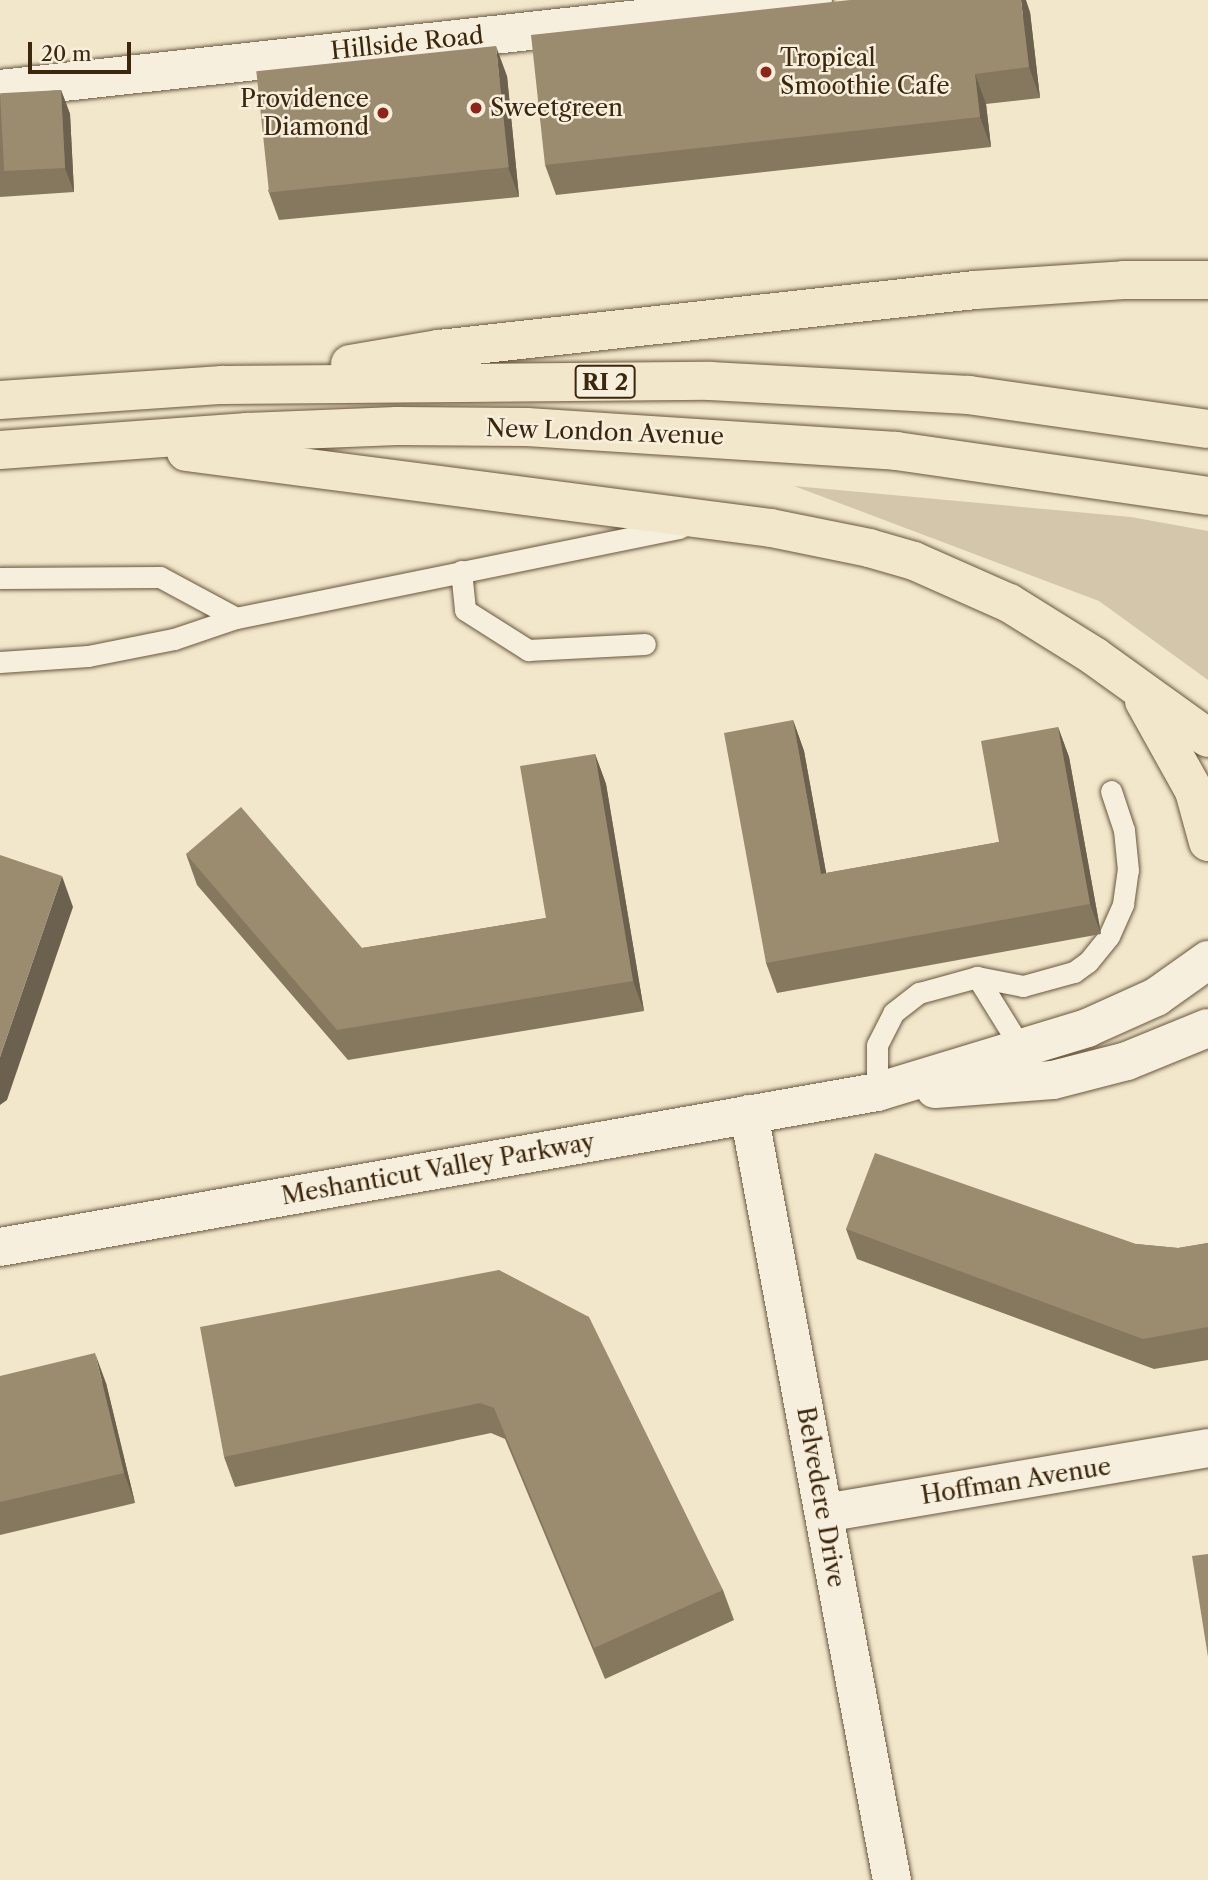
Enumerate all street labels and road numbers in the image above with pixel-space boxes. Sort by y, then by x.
street label: Hillside Road [329,21,485,65]
road number: RI 2 [574,362,636,402]
street label: New London Avenue [485,413,725,451]
street label: Meshanticut Valley Parkway [278,1127,598,1211]
street label: Belvedere Drive [791,1404,851,1590]
street label: Hoffman Avenue [919,1452,1113,1510]

